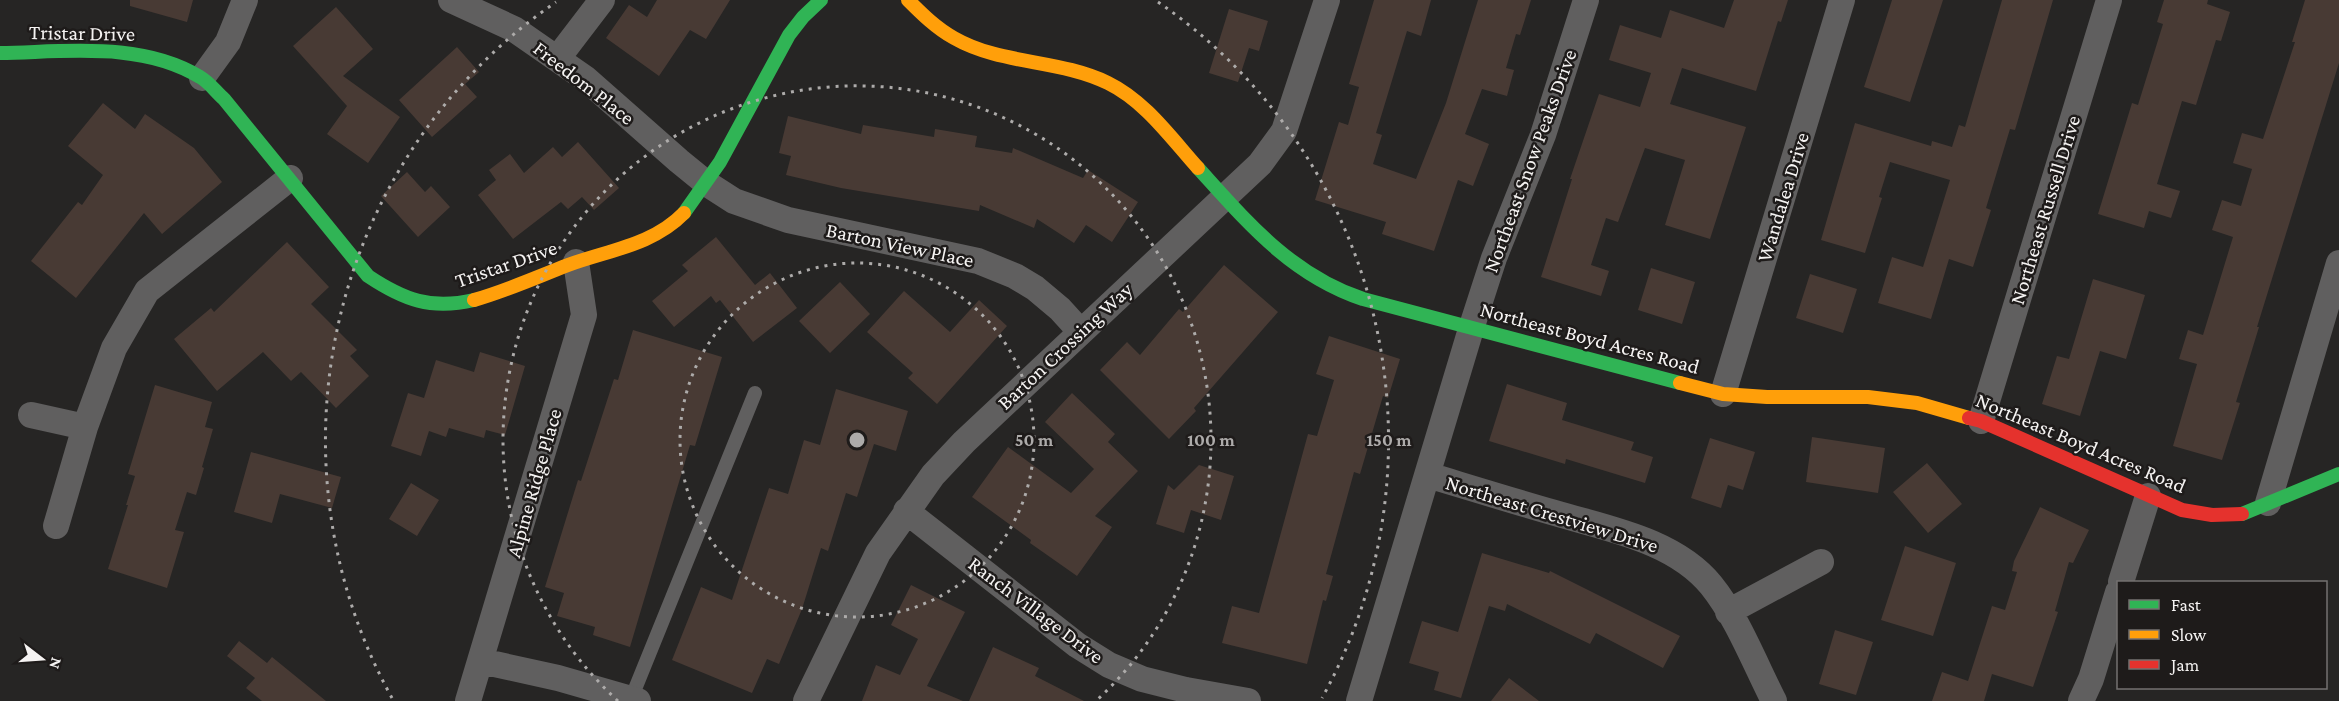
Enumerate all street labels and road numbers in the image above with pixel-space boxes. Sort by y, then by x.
street label: Tristar Drive [29,20,135,46]
street label: Freedom Place [529,36,639,130]
street label: Northeast Snow Peaks Drive [1478,46,1582,276]
street label: Northeast Russell Drive [2005,112,2085,308]
street label: Wandalea Drive [1752,129,1814,265]
street label: Barton View Place [824,218,976,272]
street label: Tristar Drive [452,235,560,293]
street label: Barton Crossing Way [992,277,1138,415]
street label: Northeast Boyd Acres Road [1478,297,1702,379]
street label: Northeast Boyd Acres Road [1972,388,2190,498]
street label: Alpine Ridge Place [501,406,567,560]
street label: Northeast Crestview Drive [1443,470,1661,558]
street label: Ranch Village Drive [964,551,1108,669]

